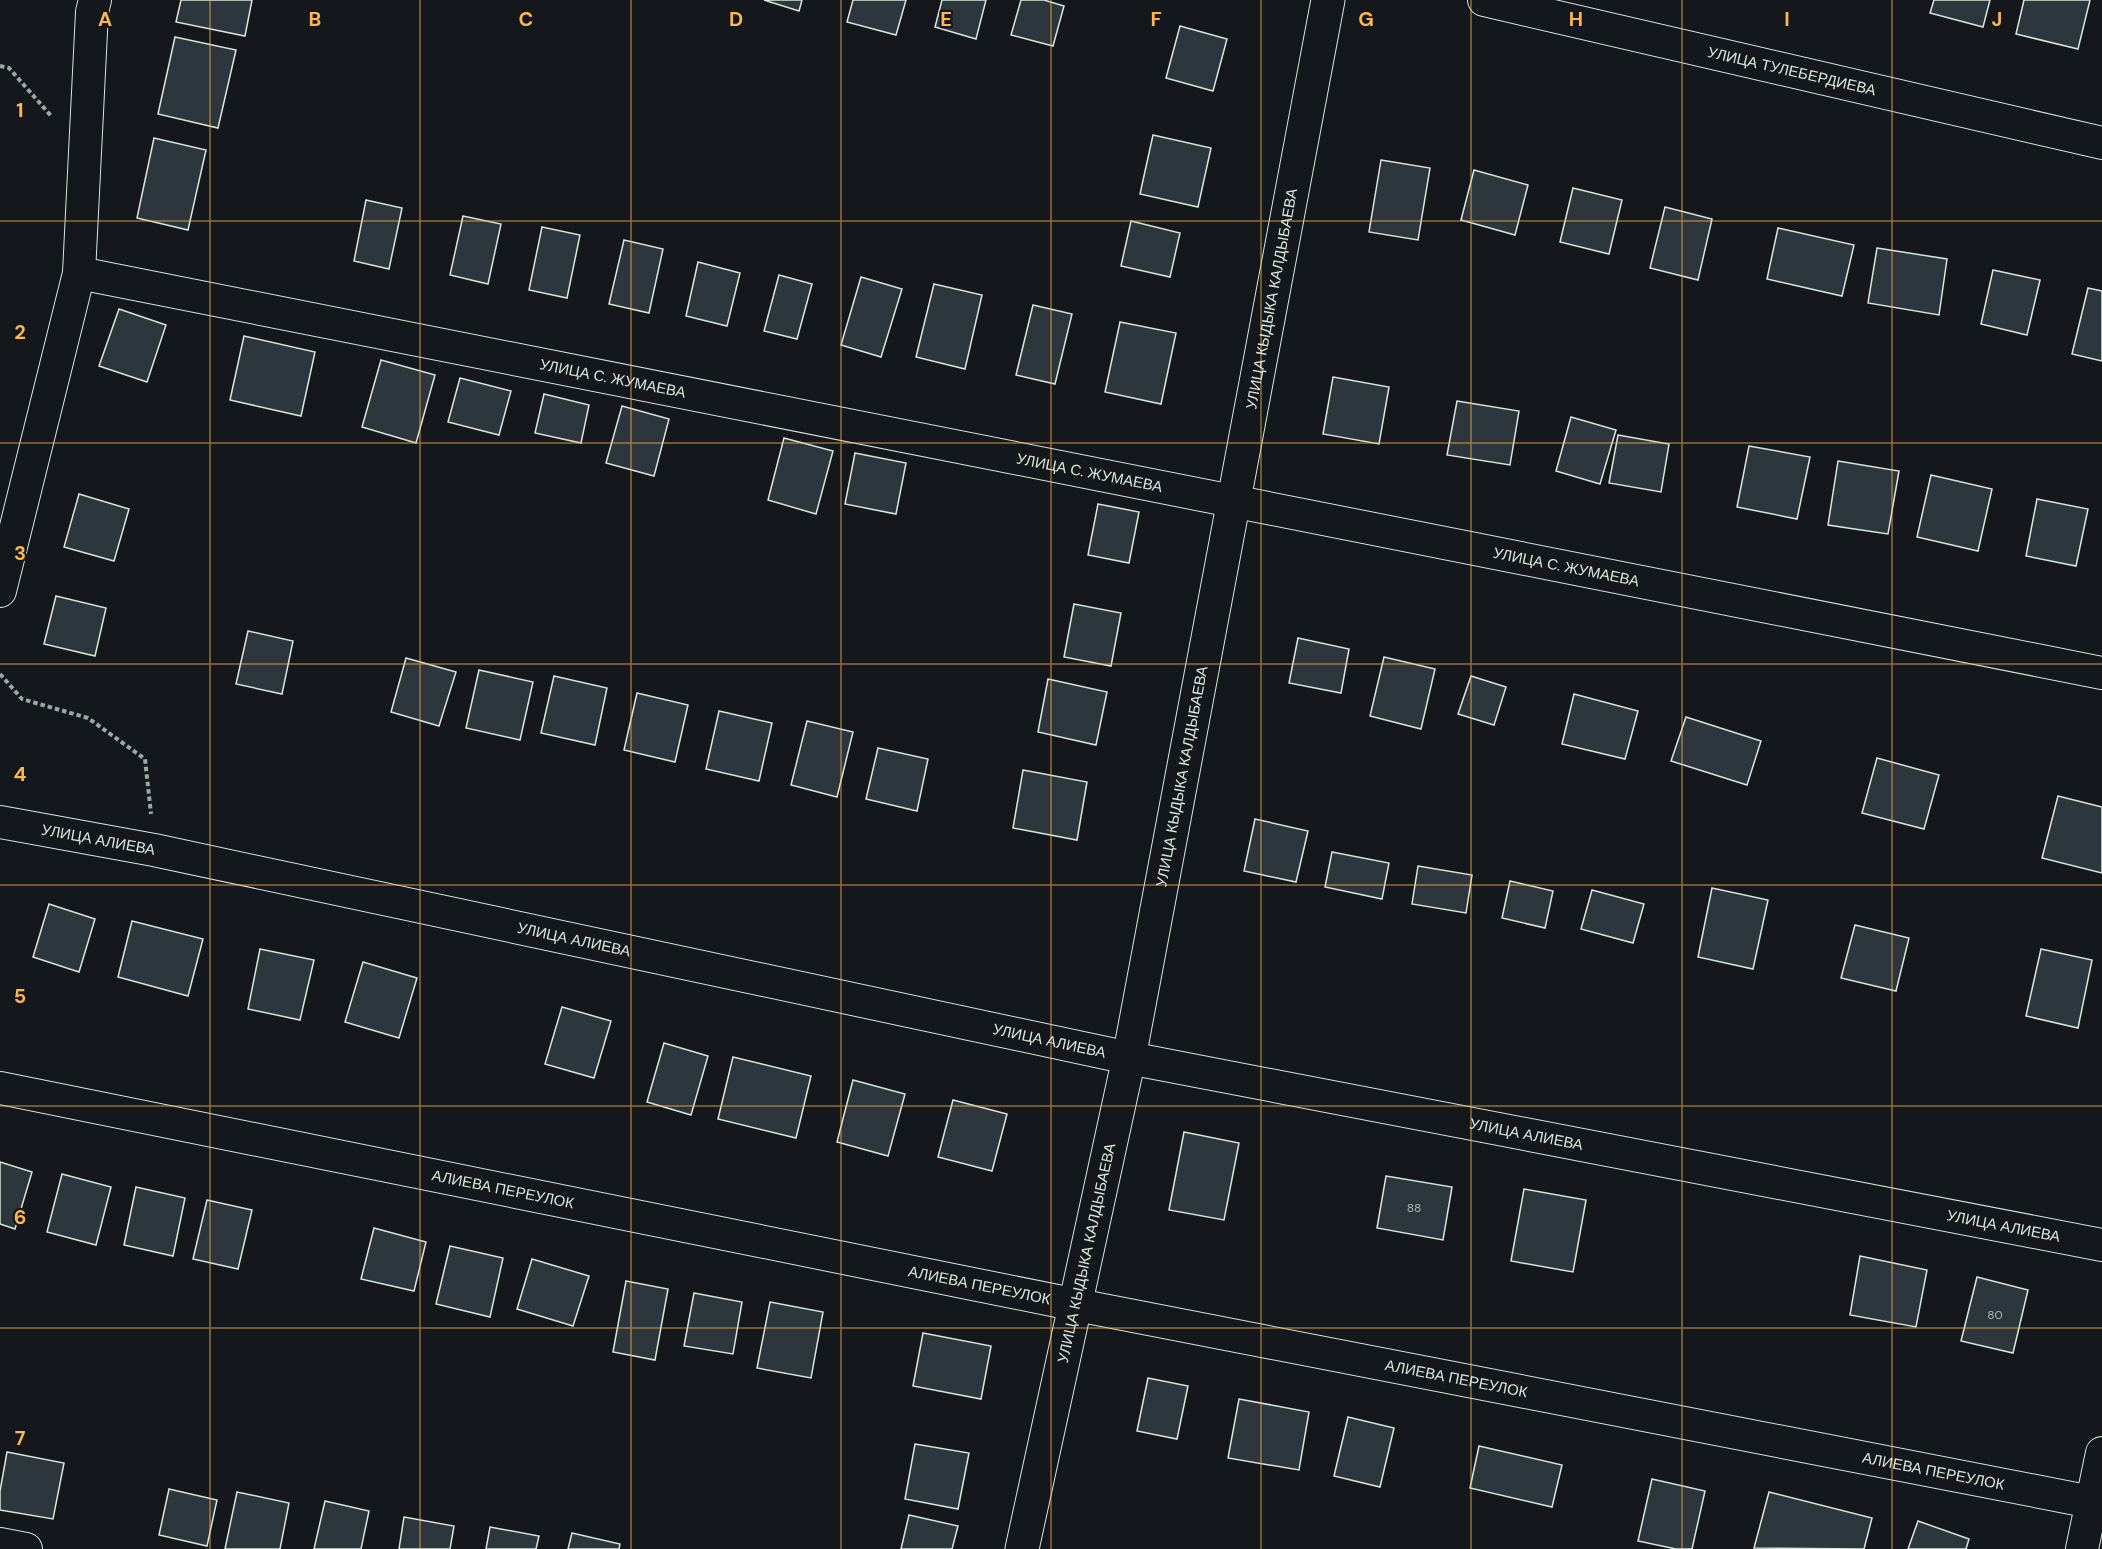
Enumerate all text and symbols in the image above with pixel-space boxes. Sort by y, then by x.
text: A [98,6,112,32]
text: B [309,6,321,32]
text: C [519,6,533,32]
text: D [729,6,743,32]
text: E [940,6,952,32]
text: F [1150,6,1162,32]
text: G [1358,6,1374,32]
text: H [1569,6,1583,32]
text: I [1784,6,1790,32]
text: J [1992,6,2002,32]
street label: УЛИЦА ТУЛЕБЕРДИЕВА [1706,42,1878,100]
text: 1 [16,97,24,123]
street label: УЛИЦА КЫДЫКА КАЛДЫБАЕВА [1241,187,1302,411]
text: 2 [14,319,26,345]
street label: УЛИЦА С. ЖУМАЕВА [538,354,687,403]
street label: УЛИЦА С. ЖУМАЕВА [1015,449,1164,497]
text: 3 [14,540,26,566]
street label: УЛИЦА С. ЖУМАЕВА [1491,543,1641,591]
street label: УЛИЦА КЫДЫКА КАЛДЫБАЕВА [1151,664,1213,889]
text: 4 [14,761,27,787]
street label: УЛИЦА АЛИЕВА [40,820,157,860]
street label: УЛИЦА АЛИЕВА [516,918,632,961]
text: 5 [14,983,26,1009]
street label: УЛИЦА АЛИЕВА [991,1019,1108,1063]
street label: УЛИЦА АЛИЕВА [1468,1114,1585,1155]
street label: УЛИЦА КЫДЫКА КАЛДЫБАЕВА [1053,1141,1120,1365]
street label: АЛИЕВА ПЕРЕУЛОК [430,1165,576,1213]
house number: 88 [1407,1200,1421,1216]
text: 6 [14,1204,26,1230]
street label: УЛИЦА АЛИЕВА [1945,1205,2062,1247]
street label: АЛИЕВА ПЕРЕУЛОК [906,1261,1052,1309]
house number: 80 [1987,1307,2003,1323]
street label: АЛИЕВА ПЕРЕУЛОК [1383,1355,1529,1402]
text: 7 [15,1425,26,1451]
street label: АЛИЕВА ПЕРЕУЛОК [1860,1448,2007,1495]

